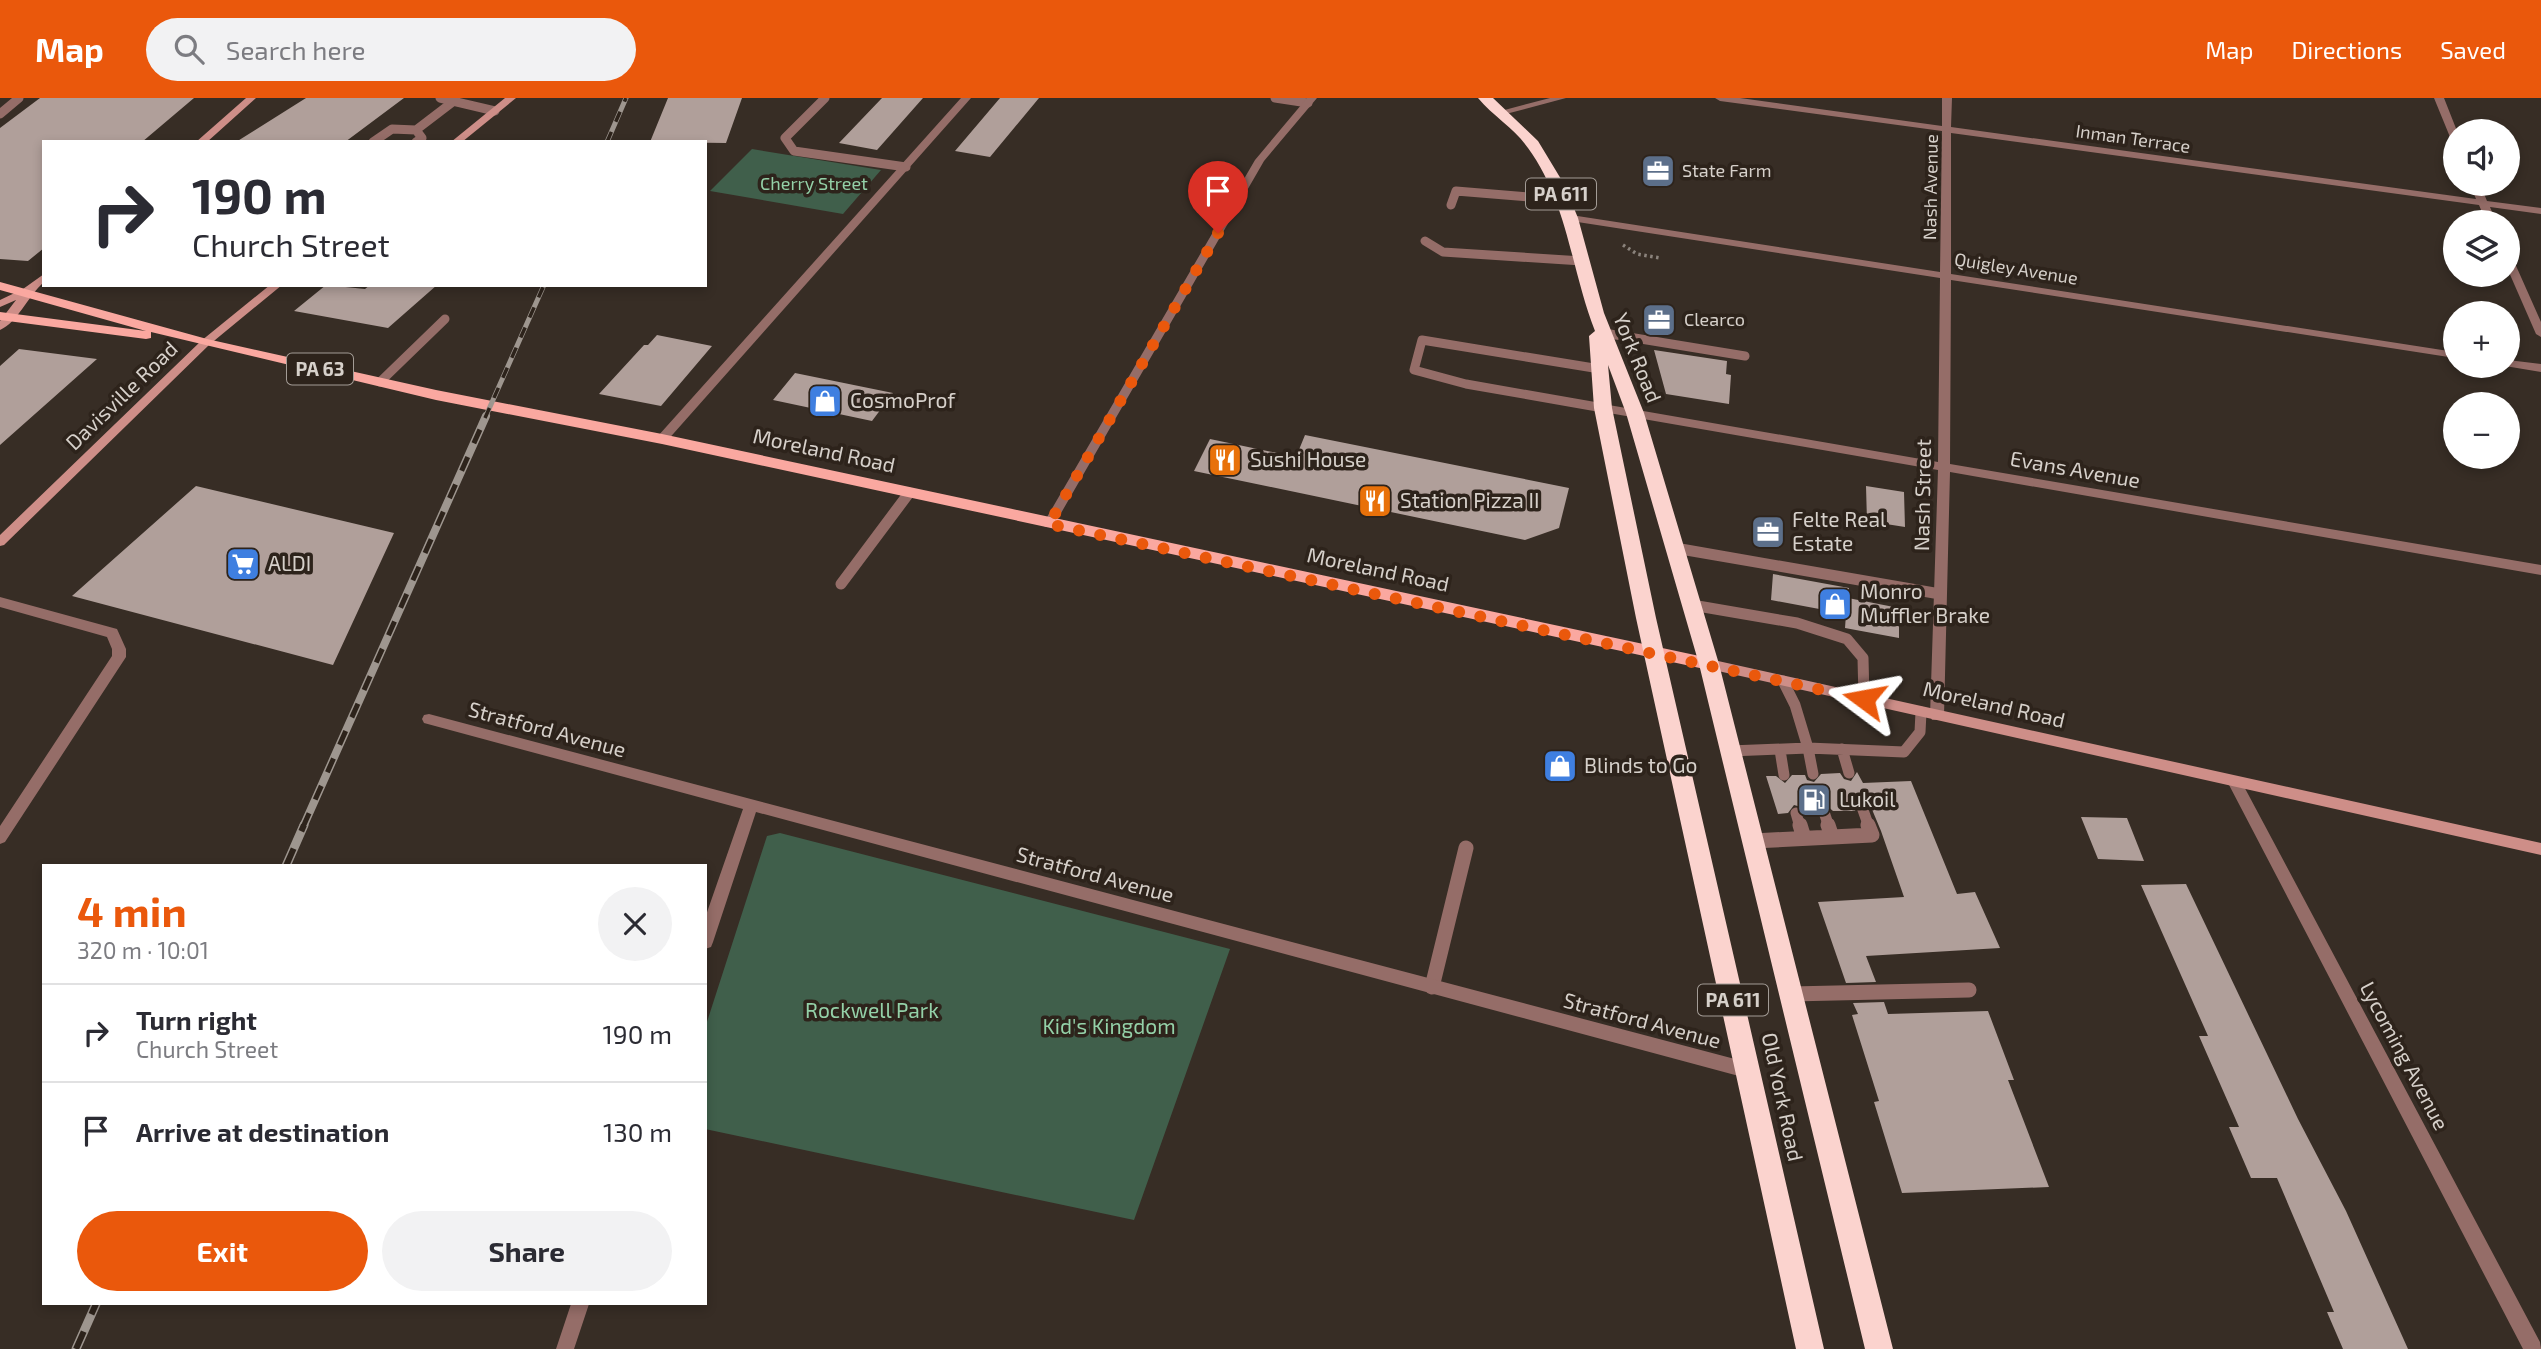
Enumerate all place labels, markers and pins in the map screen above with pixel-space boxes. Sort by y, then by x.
office icon: State Farm [1639,152,1677,190]
place label: State Farm [1682,159,1771,181]
pin [1188,161,1248,233]
office icon: Clearco [1640,301,1678,339]
place label: Clearco [1684,308,1745,330]
shop icon: CosmoProf [806,382,844,420]
place label: CosmoProf [850,387,956,412]
restaurant icon: Sushi House [1206,441,1244,479]
place label: Sushi House [1250,446,1366,471]
restaurant icon: Station Pizza II [1356,482,1394,520]
place label: Station Pizza II [1400,487,1539,512]
place label: Felte Real Estate [1792,506,1887,555]
office icon: Felte Real Estate [1749,513,1787,551]
supermarket icon: ALDI [224,545,262,583]
place label: ALDI [268,550,311,575]
place label: Monro Muffler Brake [1860,578,1990,627]
shop icon: Monro Muffler Brake [1816,585,1854,623]
shop icon: Blinds to Go [1541,747,1579,785]
place label: Blinds to Go [1584,752,1697,777]
fuel station icon: Lukoil [1795,781,1833,819]
place label: Lukoil [1839,786,1896,811]

